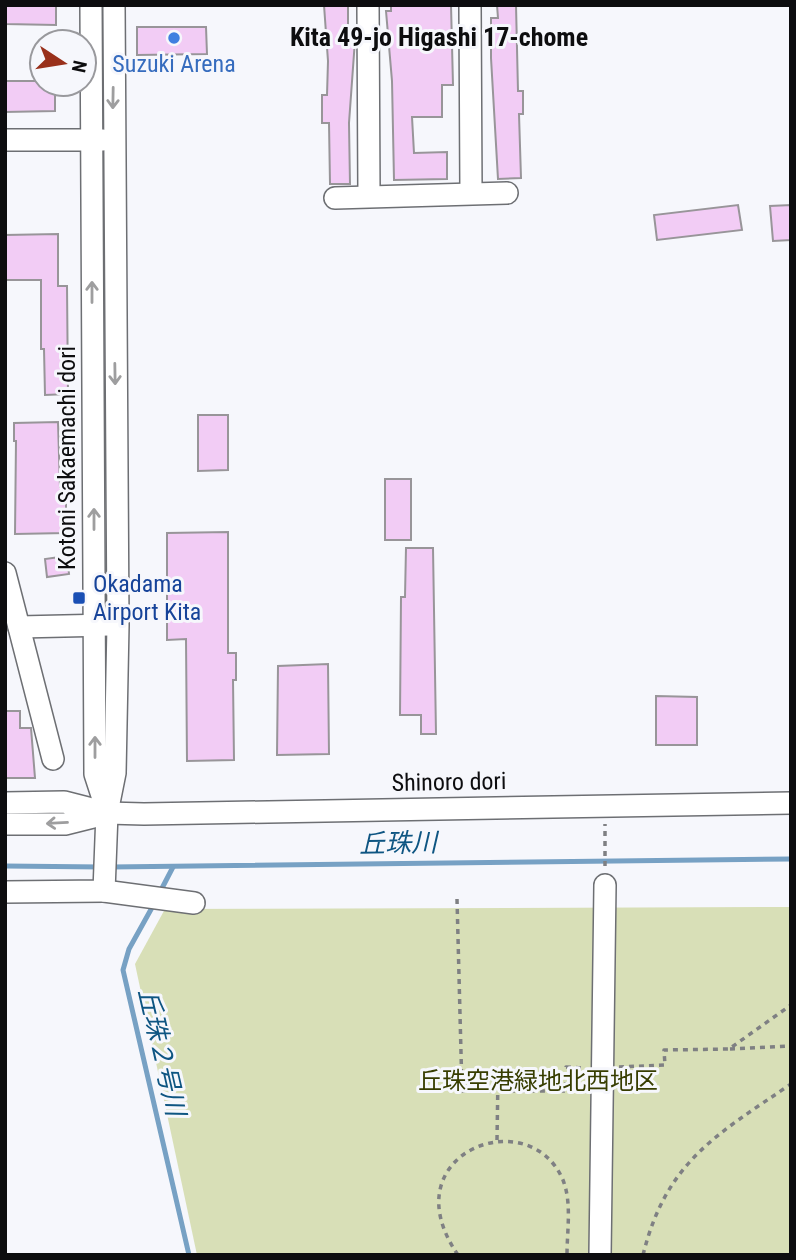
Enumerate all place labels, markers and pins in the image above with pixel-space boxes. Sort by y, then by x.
marker: Suzuki Arena [166,30,182,46]
place label: Suzuki Arena [112,50,236,78]
place label: Okadama Airport Kita [93,570,201,626]
marker: Okadama Airport Kita [71,590,87,606]

